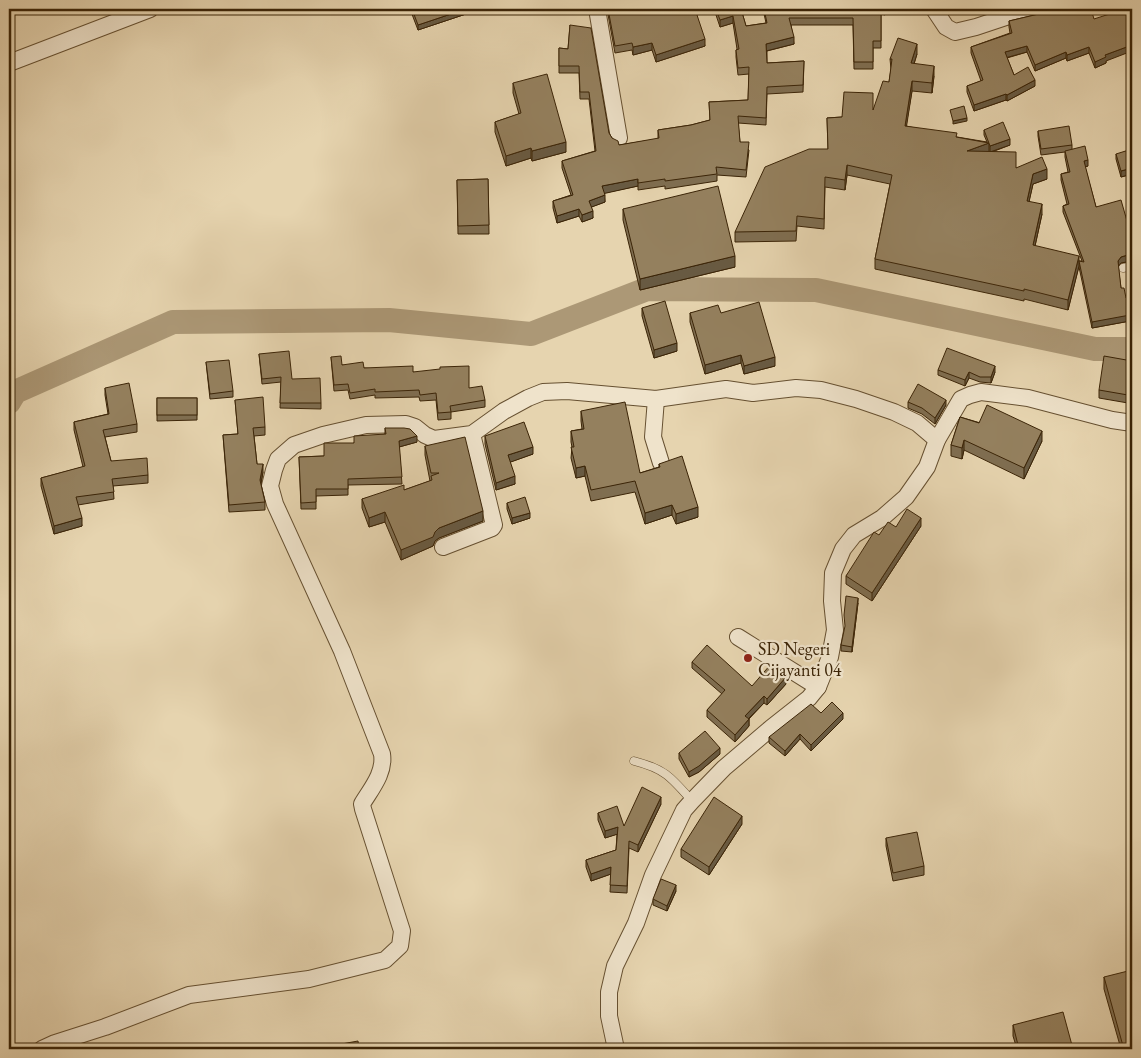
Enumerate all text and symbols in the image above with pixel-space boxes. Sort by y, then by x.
place label: SD Negeri Cijayanti 04 [758,637,842,681]
marker: SD Negeri Cijayanti 04 [742,652,754,664]

